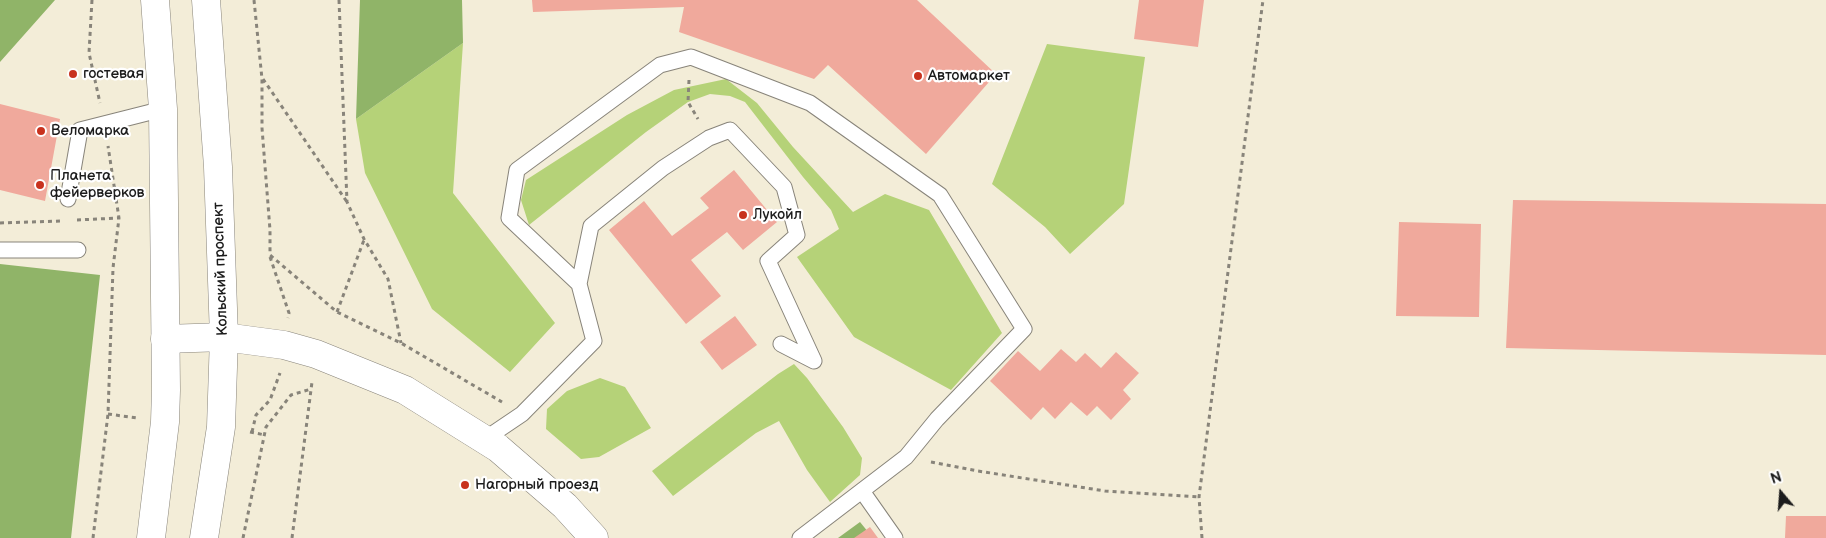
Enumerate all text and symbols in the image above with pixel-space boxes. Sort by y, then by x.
place label: гостевая [83,65,144,83]
place label: Автомаркет [928,67,1010,85]
marker: гостевая [67,68,79,80]
marker: Автомаркет [912,70,924,82]
place label: Веломарка [51,122,129,140]
marker: Веломарка [35,125,47,137]
place label: Планета фейерверков [50,167,144,202]
marker: Планета фейерверков [34,179,46,191]
street label: Кольский проспект [210,202,232,336]
place label: Лукойл [753,206,802,224]
marker: Лукойл [737,209,749,221]
north arrow [1756,468,1806,518]
text: N [1769,469,1784,488]
place label: Нагорный проезд [475,476,598,494]
marker: Нагорный проезд [459,479,471,491]

